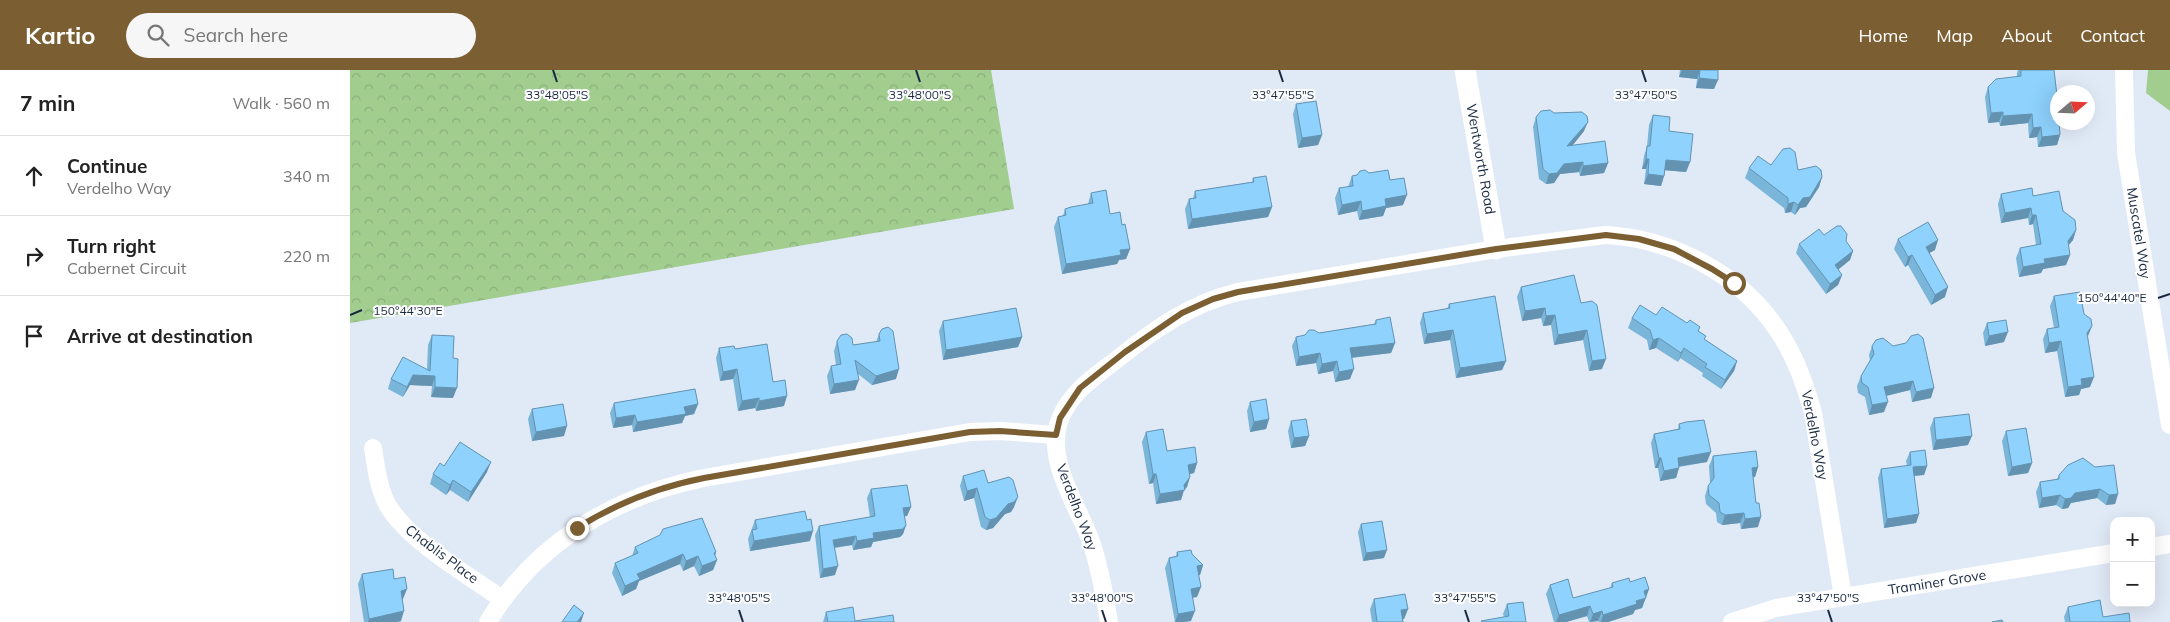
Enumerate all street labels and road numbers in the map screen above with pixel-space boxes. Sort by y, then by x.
street label: Wentworth Road [1462,102,1500,216]
street label: Muscatel Way [2123,186,2155,281]
street label: Verdelho Way [1797,388,1833,482]
street label: Verdelho Way [1052,461,1102,553]
street label: Chablis Place [402,521,482,587]
street label: Traminer Grove [1887,565,1987,599]

